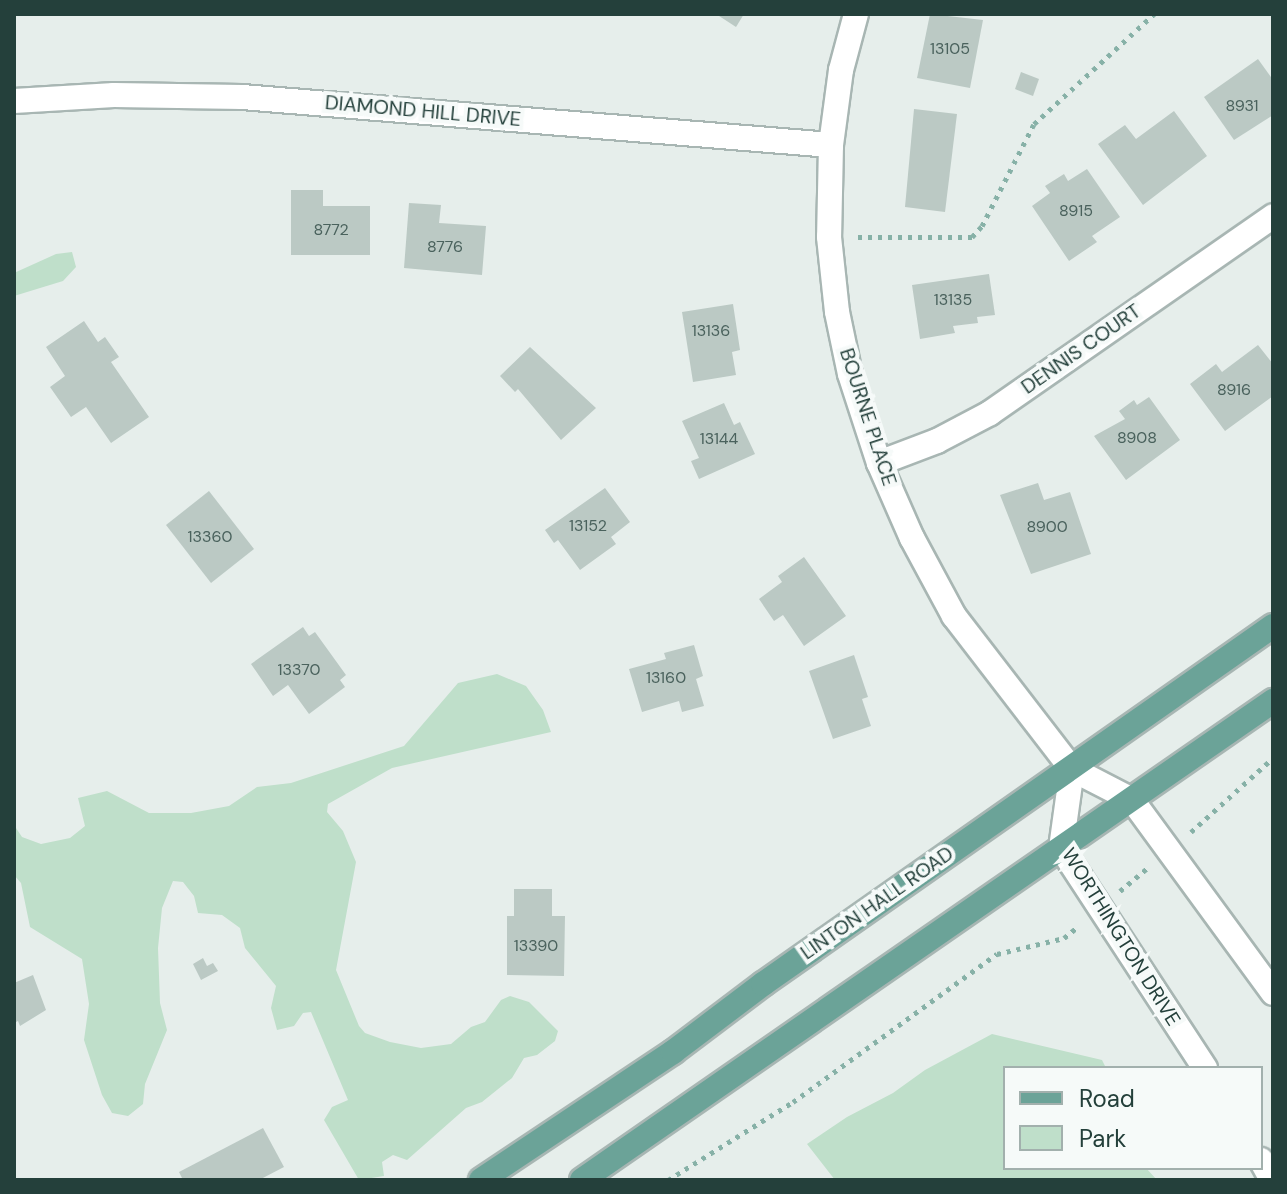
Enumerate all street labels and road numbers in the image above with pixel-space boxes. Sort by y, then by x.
street label: DIAMOND HILL DRIVE [324,90,522,132]
street label: DENNIS COURT [1017,299,1145,399]
street label: BOURNE PLACE [834,345,902,489]
street label: LINTON HALL ROAD [796,841,958,965]
street label: WORTHINGTON DRIVE [1057,844,1185,1030]

